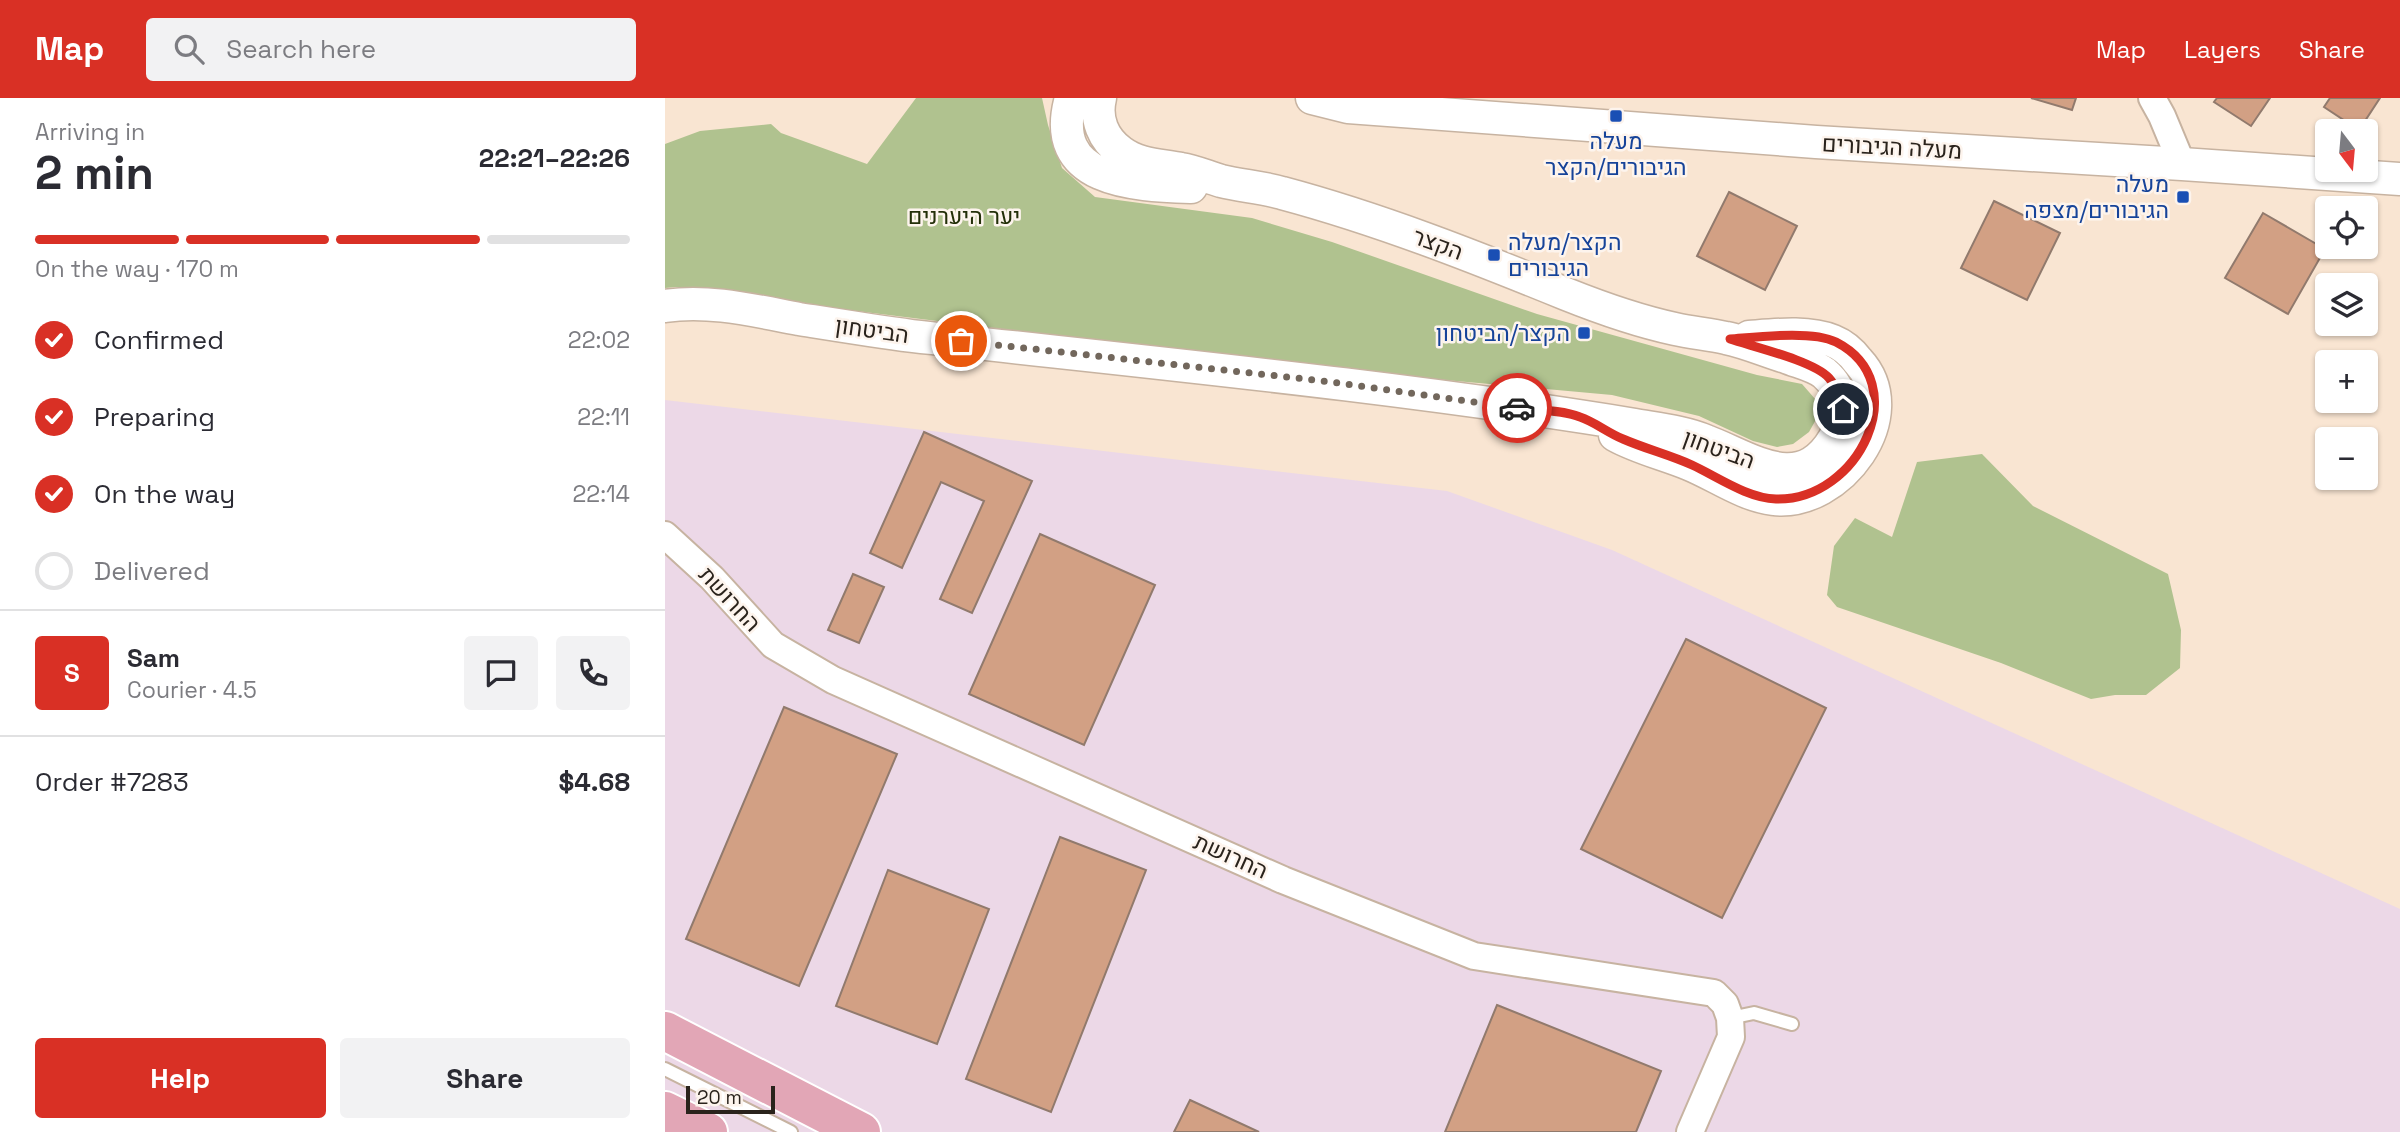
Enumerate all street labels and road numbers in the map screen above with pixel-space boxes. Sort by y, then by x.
street label: מעלה הגיבורים [1821,128,1963,166]
street label: הקצר [1409,221,1467,267]
street label: הביטחון [833,310,911,350]
street label: הביטחון [1679,422,1759,476]
street label: החרושת [692,560,768,638]
street label: החרושת [1189,826,1273,886]

